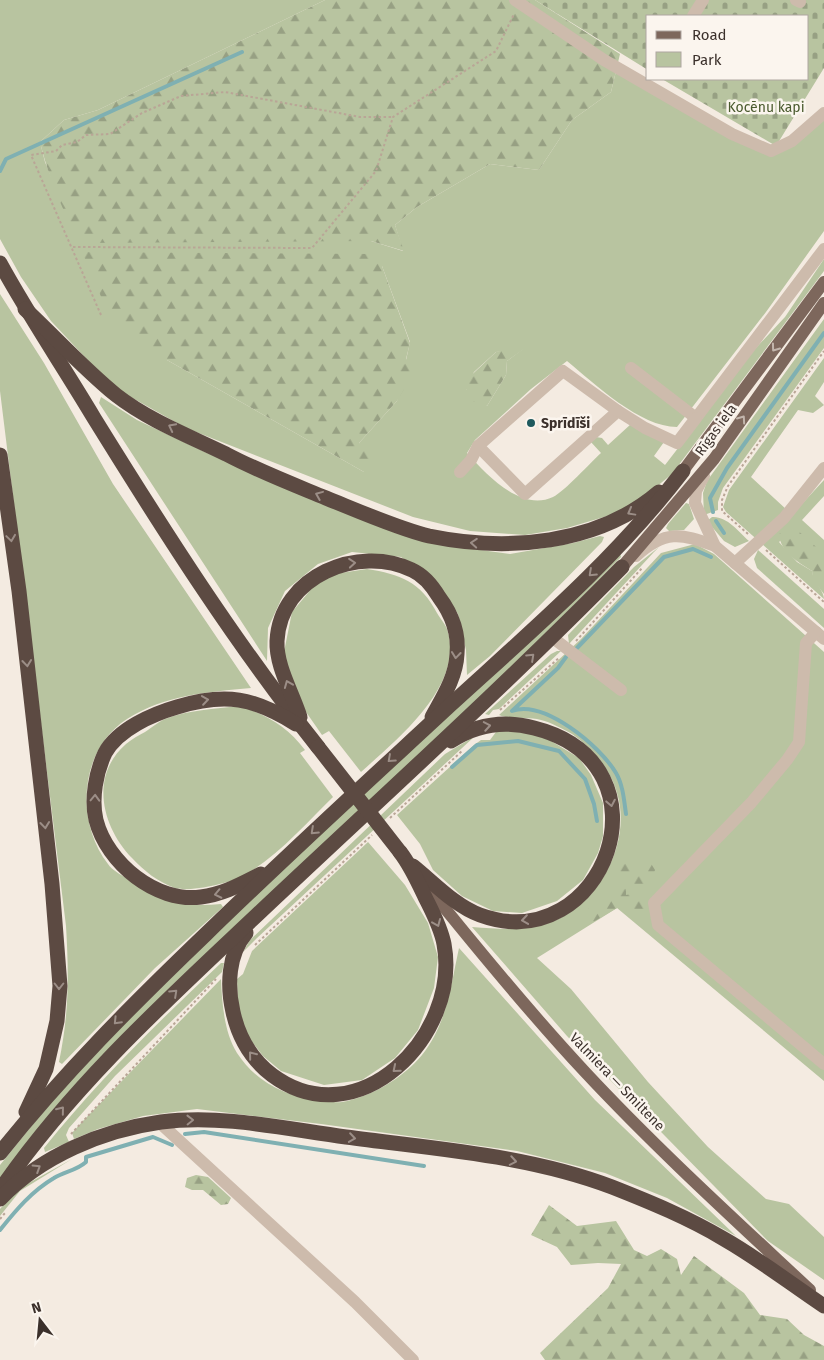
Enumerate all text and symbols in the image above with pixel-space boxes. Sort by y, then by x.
legend [646,15,809,80]
text: Road [692,26,727,44]
text: Park [692,51,722,69]
park label: Kocēnu kapi [727,99,805,116]
one-way arrow [772,342,781,352]
street label: Rīgas iela [691,401,741,459]
place label: Sprīdīši [541,415,590,432]
one-way arrow [736,415,745,425]
marker: Sprīdīši [525,417,537,429]
one-way arrow [168,423,177,433]
one-way arrow [315,491,324,501]
one-way arrow [627,505,636,515]
one-way arrow [6,534,16,543]
one-way arrow [470,537,478,548]
one-way arrow [348,558,356,569]
one-way arrow [589,567,598,576]
one-way arrow [451,651,462,659]
one-way arrow [526,654,535,663]
one-way arrow [21,659,32,667]
one-way arrow [284,680,294,689]
one-way arrow [201,695,209,706]
one-way arrow [482,721,491,731]
one-way arrow [387,753,396,762]
one-way arrow [89,794,100,802]
one-way arrow [606,799,616,808]
one-way arrow [39,821,50,829]
one-way arrow [311,825,320,834]
one-way arrow [214,888,223,898]
one-way arrow [521,914,529,925]
one-way arrow [430,918,441,927]
one-way arrow [54,983,64,991]
one-way arrow [168,990,177,999]
one-way arrow [114,1015,123,1024]
street label: Valmiera — Smiltene [566,1030,668,1134]
one-way arrow [250,1052,258,1061]
one-way arrow [392,1064,401,1073]
one-way arrow [56,1107,65,1116]
one-way arrow [187,1115,195,1125]
one-way arrow [348,1132,356,1143]
one-way arrow [508,1155,517,1165]
one-way arrow [32,1165,41,1174]
north arrow [15,1295,65,1345]
text: N [30,1299,43,1317]

